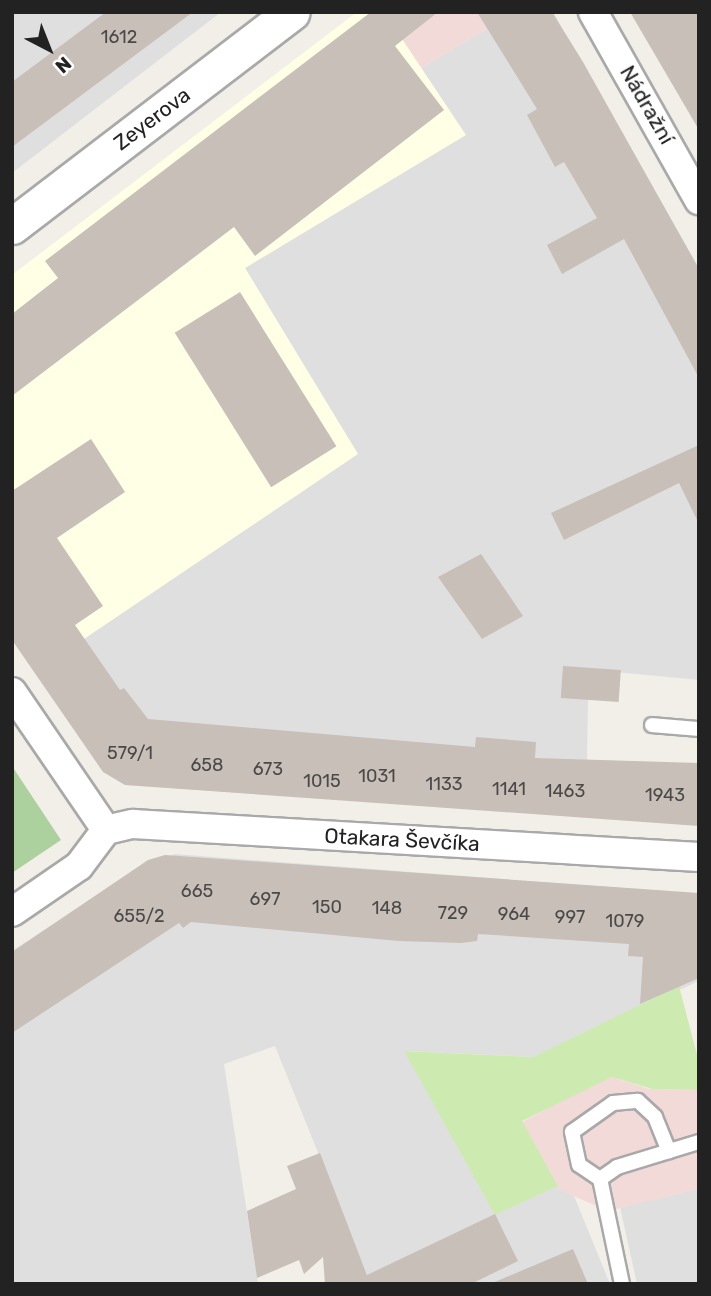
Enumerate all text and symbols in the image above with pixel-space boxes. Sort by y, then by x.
north arrow [14,14,84,84]
house number: 1612 [101,26,137,48]
text: N [51,52,76,78]
street label: Nádražní [614,61,680,149]
street label: Zeyerova [109,82,195,156]
house number: 579/1 [107,742,153,764]
house number: 658 [191,754,223,776]
house number: 673 [253,758,283,780]
house number: 1031 [358,765,396,787]
house number: 1015 [303,770,341,792]
house number: 1133 [425,773,463,795]
house number: 1141 [492,778,526,800]
house number: 1463 [545,780,585,802]
house number: 1943 [645,784,685,806]
street label: Otakara Ševčíka [324,823,480,857]
house number: 665 [181,880,213,902]
house number: 697 [250,888,280,910]
house number: 150 [312,896,342,918]
house number: 148 [372,897,402,919]
house number: 729 [438,902,468,924]
house number: 964 [498,903,530,925]
house number: 655/2 [113,905,165,927]
house number: 997 [555,906,585,928]
house number: 1079 [605,910,645,932]

